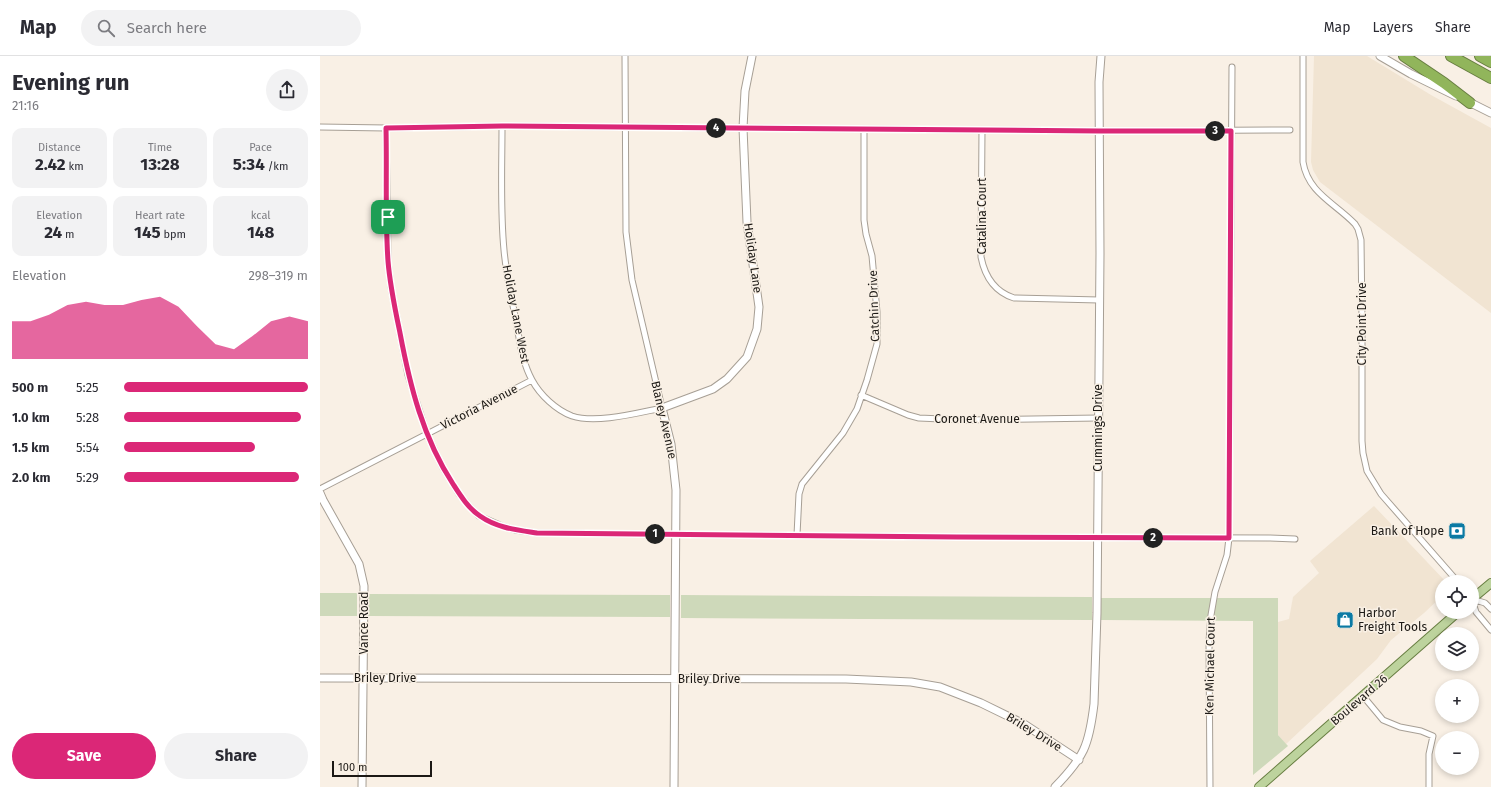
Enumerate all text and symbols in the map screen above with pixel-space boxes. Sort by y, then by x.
search box [81,10,361,46]
text: Map [20,16,57,39]
icon: search [95,17,117,39]
text: Search here [127,19,207,37]
text: Map [1324,19,1350,36]
text: Layers [1372,19,1413,36]
text: Share [1435,19,1471,36]
text: Evening run [12,69,129,96]
button: share [266,69,308,111]
text: 21:16 [12,98,39,113]
pin: 4 [706,118,726,138]
text: 4 [713,121,719,134]
pin: 3 [1205,121,1225,141]
text: 3 [1212,124,1218,137]
text: Distance [38,141,81,154]
text: Time [148,141,172,154]
text: Pace [249,141,272,154]
text: 2.42 [35,154,66,175]
text: 13:28 [140,154,180,175]
text: 5:34 [233,154,265,175]
text: km [66,160,84,173]
text: /km [265,160,288,173]
street label: Catalina Court [975,177,989,254]
pin [371,200,405,234]
icon: arrive [377,206,399,228]
text: Elevation [36,209,82,222]
text: Heart rate [135,209,185,222]
text: kcal [251,209,271,222]
text: 24 [44,222,62,243]
text: 145 [134,222,161,243]
text: 148 [247,222,274,243]
street label: Holiday Lane [741,222,765,294]
text: m [62,228,74,241]
text: bpm [161,228,186,241]
street label: Holiday Lane West [500,264,533,365]
text: Elevation [12,268,66,283]
text: 298–319 m [249,268,308,283]
street label: Catchin Drive [866,270,882,342]
street label: City Point Drive [1355,282,1369,366]
text: 500 m [12,380,48,395]
text: 5:25 [76,380,99,395]
street label: Blaney Avenue [648,380,680,460]
street label: Victoria Avenue [438,382,520,432]
street label: Cummings Drive [1091,384,1105,472]
text: 1.0 km [12,410,50,425]
text: 5:28 [76,410,99,425]
street label: Coronet Avenue [934,412,1020,426]
text: 1.5 km [12,440,50,455]
text: 5:54 [76,440,99,455]
text: 2.0 km [12,470,51,485]
text: 5:29 [76,470,99,485]
bank icon: Bank of Hope [1447,521,1467,541]
pin: 1 [645,524,665,544]
place label: Bank of Hope [1371,524,1444,538]
text: 1 [652,527,658,540]
pin: 2 [1143,528,1163,548]
text: 2 [1150,531,1156,544]
map controls [1435,575,1479,775]
button: locate [1435,575,1479,619]
street label: Vance Road [357,592,371,654]
place label: Harbor Freight Tools [1358,606,1428,634]
shop icon: Harbor Freight Tools [1335,610,1355,630]
street label: Ken Michael Court [1202,616,1218,715]
button: layers [1435,627,1479,671]
street label: Briley Drive [354,671,416,685]
street label: Briley Drive [678,672,740,686]
street label: Boulevard 26 [1328,672,1390,728]
button: + [1435,679,1479,723]
street label: Briley Drive [1004,710,1064,754]
button: − [1435,731,1479,775]
button: Save [12,733,156,779]
button: Share [164,733,308,779]
scale bar [332,759,432,778]
text: 100 m [338,761,367,774]

